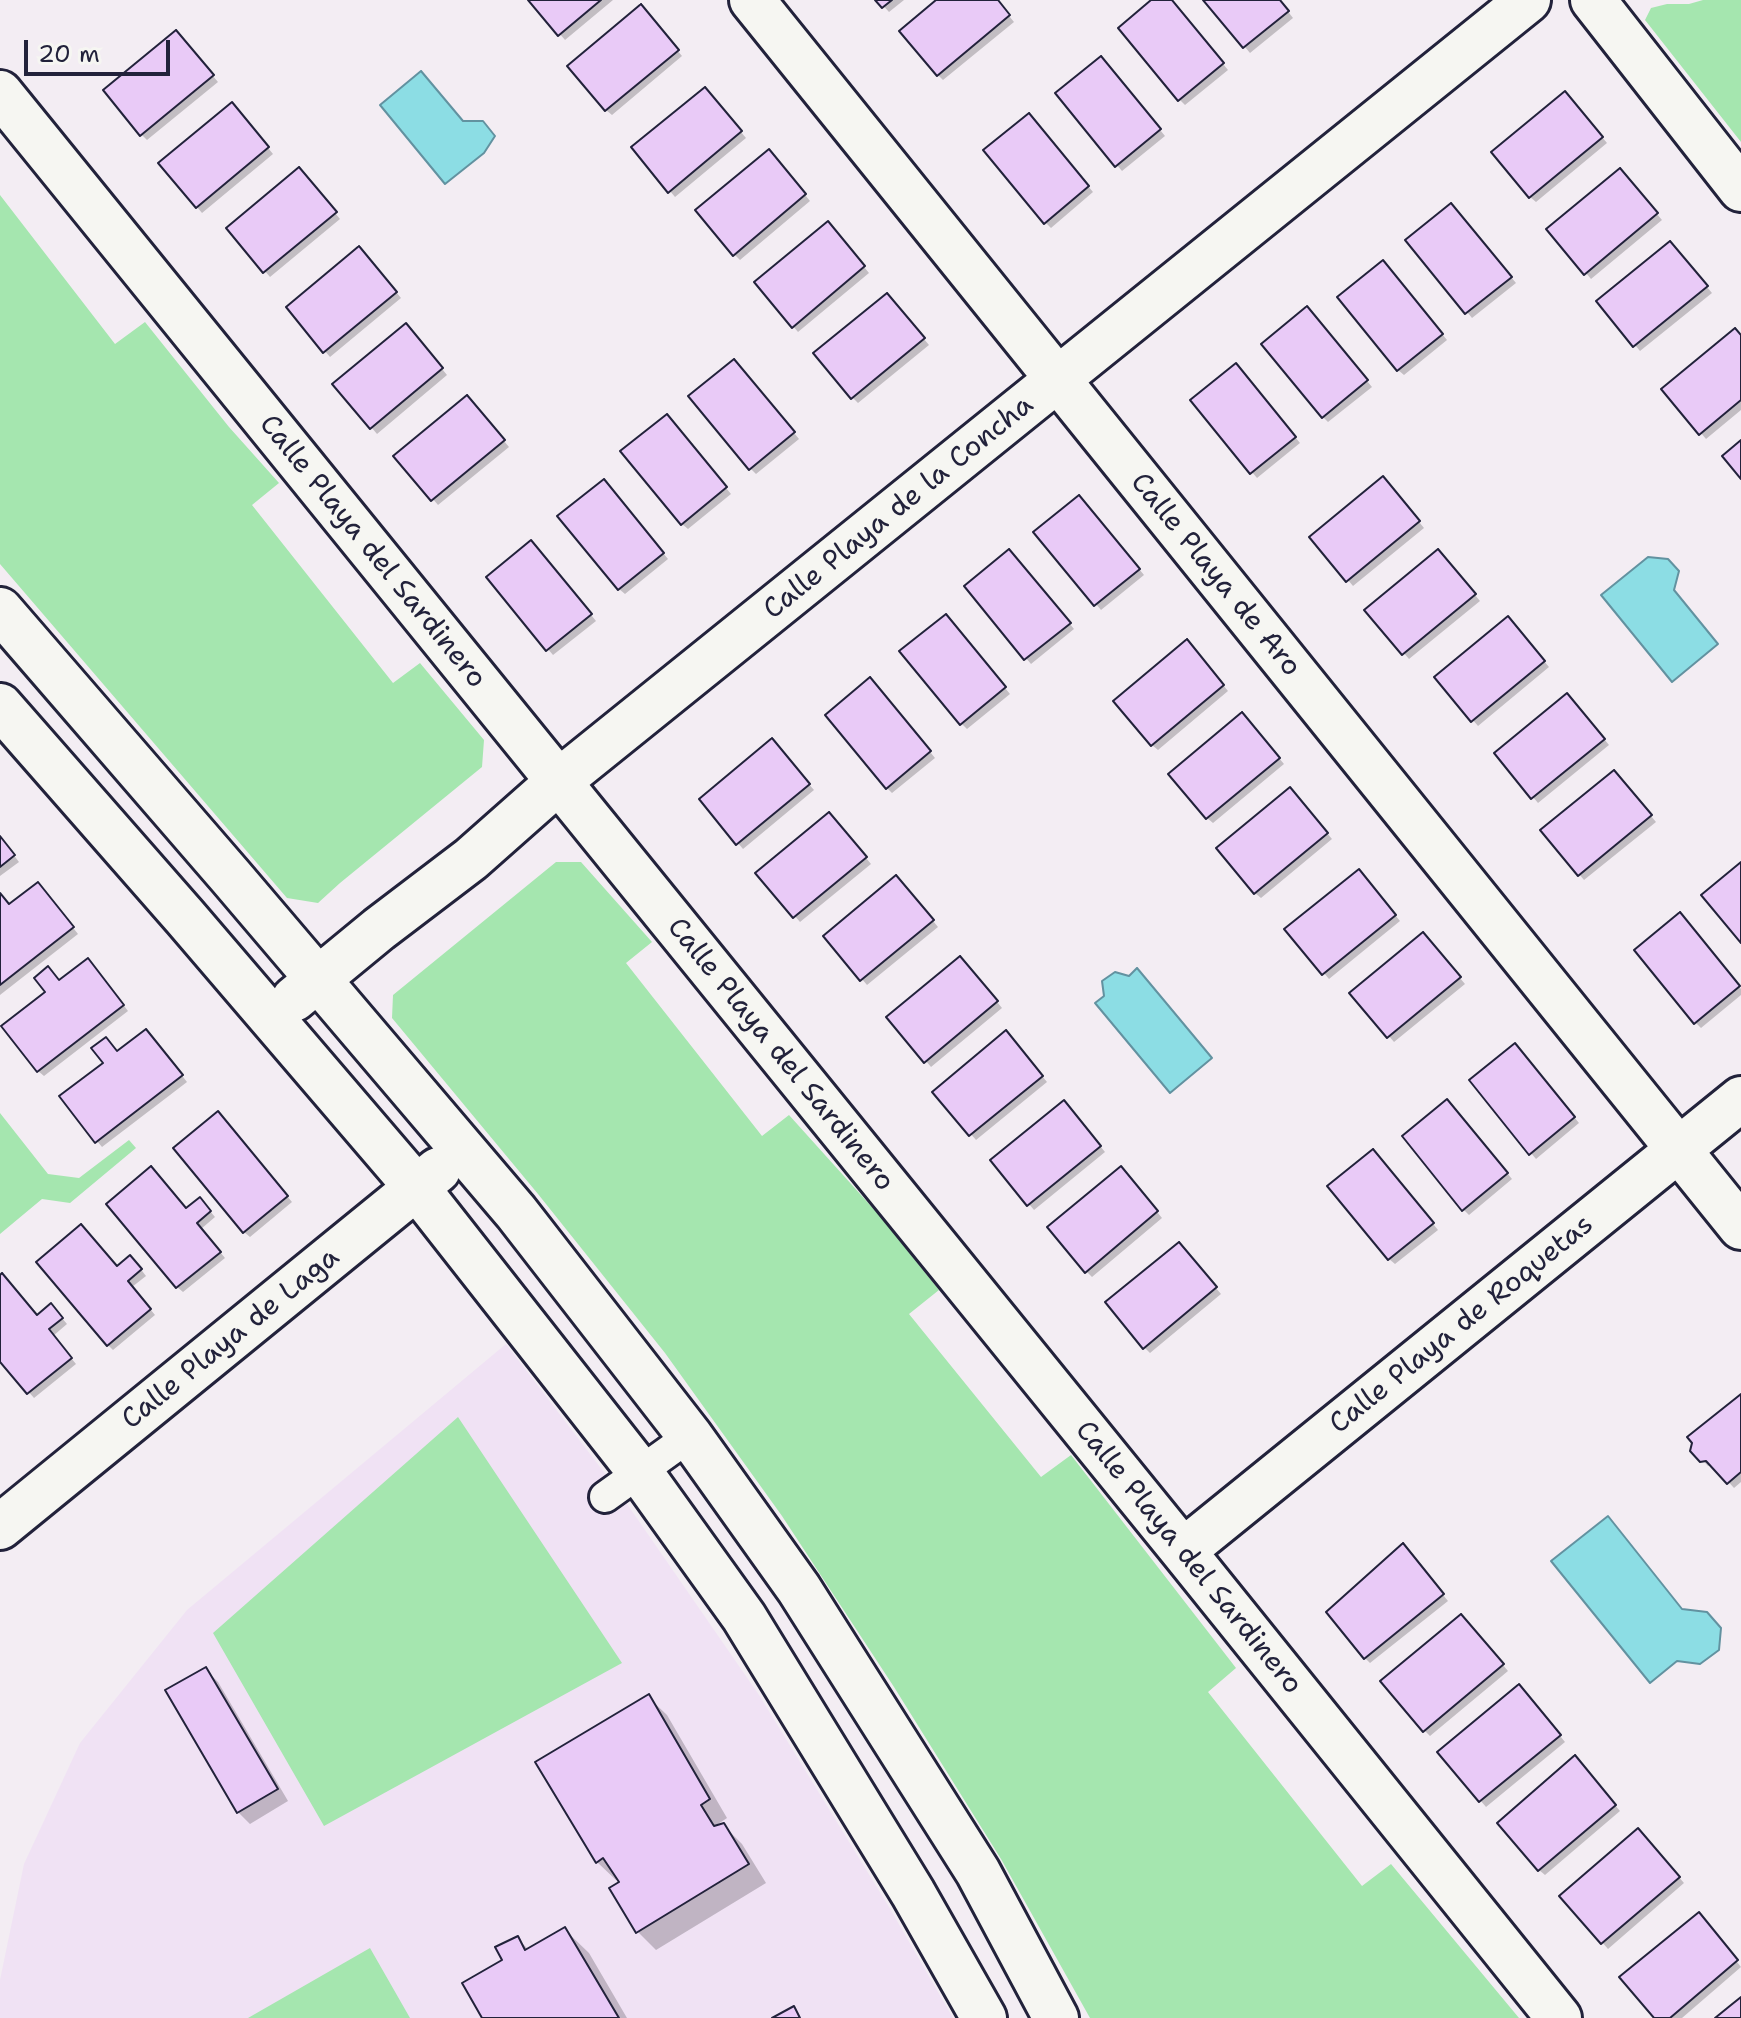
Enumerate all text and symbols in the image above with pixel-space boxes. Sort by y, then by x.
scale bar [28,24,174,74]
text: 20 m [38,38,100,70]
street label: Calle Playa de la Concha [757,389,1041,627]
street label: Calle Playa del Sardinero [251,408,493,696]
street label: Calle Playa de Aro [1123,466,1307,684]
street label: Calle Playa del Sardinero [659,911,901,1199]
street label: Calle Playa de Roquetas [1323,1208,1601,1442]
street label: Calle Playa de Laga [116,1241,346,1437]
street label: Calle Playa del Sardinero [1067,1414,1309,1702]

